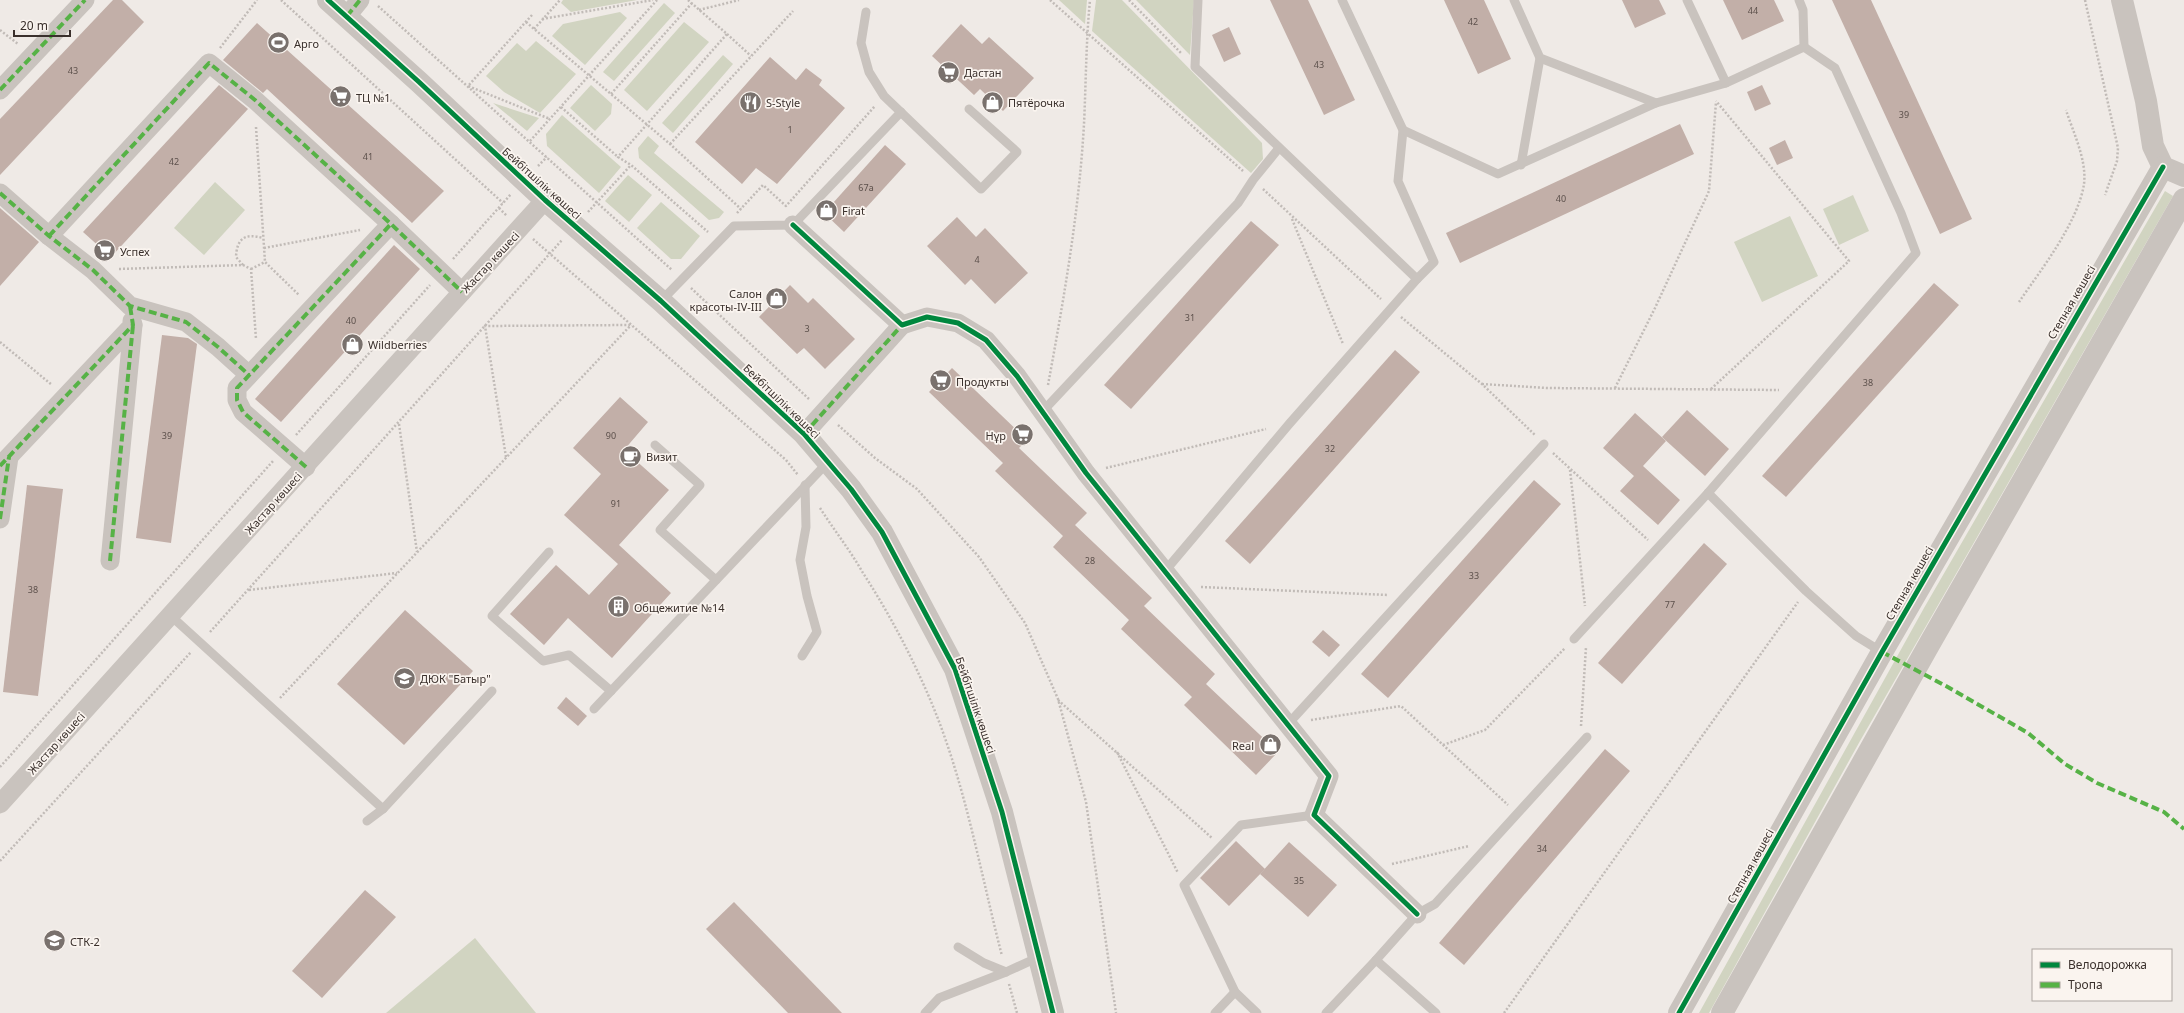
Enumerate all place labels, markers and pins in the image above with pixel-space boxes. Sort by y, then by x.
sports icon: Арго [266,30,292,56]
place label: Арго [294,36,319,51]
supermarket icon: Дастан [936,59,962,85]
place label: Дастан [964,65,1002,80]
supermarket icon: ТЦ №1 [327,84,353,110]
restaurant icon: S-Style [738,89,764,115]
shop icon: Пятёрочка [980,89,1006,115]
place label: ТЦ №1 [356,90,391,105]
place label: S-Style [766,95,800,110]
place label: Пятёрочка [1008,95,1065,110]
shop icon: Firat [814,197,840,223]
place label: Firat [842,203,865,218]
supermarket icon: Успех [91,238,117,264]
place label: Успех [120,244,150,259]
place label: Салон красоты-IV-III [690,286,762,314]
shop icon: Салон красоты-IV-III [764,286,790,312]
shop icon: Wildberries [340,331,366,357]
place label: Wildberries [368,337,427,352]
supermarket icon: Продукты [927,368,953,394]
place label: Продукты [956,374,1009,389]
supermarket icon: Нұр [1009,422,1035,448]
place label: Нұр [986,428,1006,443]
cafe icon: Визит [618,443,644,469]
place label: Визит [646,449,677,464]
building icon: Общежитие №14 [606,594,632,620]
place label: Общежитие №14 [634,600,725,615]
school or university icon: ДЮК "Батыр" [392,665,418,691]
place label: ДЮК "Батыр" [420,671,491,686]
shop icon: Real [1257,732,1283,758]
place label: Real [1232,738,1254,753]
school or university icon: СТК-2 [41,928,67,954]
place label: СТК-2 [70,934,100,949]

